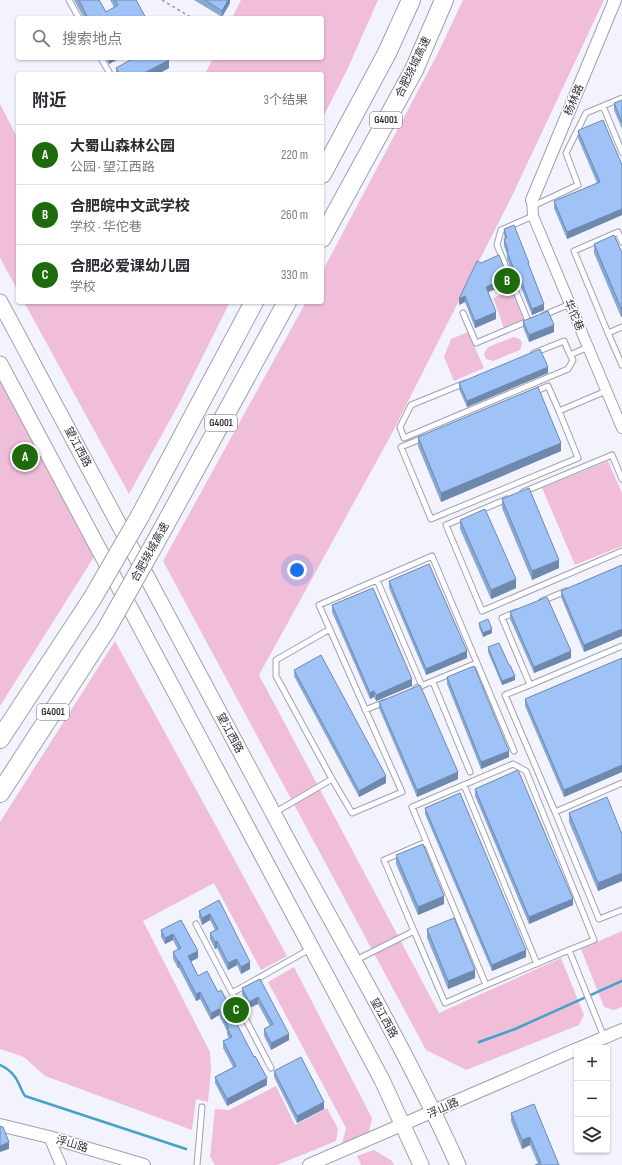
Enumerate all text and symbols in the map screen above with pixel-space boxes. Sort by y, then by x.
search box [16,16,324,60]
icon: search [30,27,52,49]
text: 搜索地点 [62,30,122,49]
street label: 合肥绕城高速 [393,34,433,100]
street label: 杨林路 [562,82,586,118]
text: 附近 [32,91,66,111]
text: 3个结果 [264,92,308,108]
road number: G4001 [370,112,402,128]
text: 大蜀山森林公园 [70,137,175,156]
text: A [42,147,48,163]
text: 220 m [281,147,308,163]
text: 公园 · 望江西路 [70,159,155,175]
text: 合肥皖中文武学校 [70,197,190,216]
text: B [42,207,48,223]
text: 260 m [281,207,308,223]
text: 学校 · 华佗巷 [70,219,142,235]
text: 合肥必爱课幼儿园 [70,257,190,276]
pin: B [494,266,520,296]
text: C [42,267,48,283]
text: 330 m [281,267,308,283]
text: 学校 [70,279,96,295]
street label: 华佗巷 [562,297,586,333]
road number: G4001 [205,415,237,431]
street label: 望江西路 [62,425,94,469]
pin: A [12,442,38,472]
street label: 合肥绕城高速 [128,520,172,584]
your location [287,560,307,580]
road number: G4001 [37,704,69,720]
street label: 望江西路 [214,711,246,755]
pin: C [223,995,249,1025]
street label: 望江西路 [368,996,400,1040]
map controls [574,1045,610,1153]
button: + [574,1045,610,1081]
button: − [574,1081,610,1117]
street label: 浮山路 [425,1095,461,1121]
button: layers [574,1117,610,1153]
street label: 浮山路 [54,1133,90,1155]

